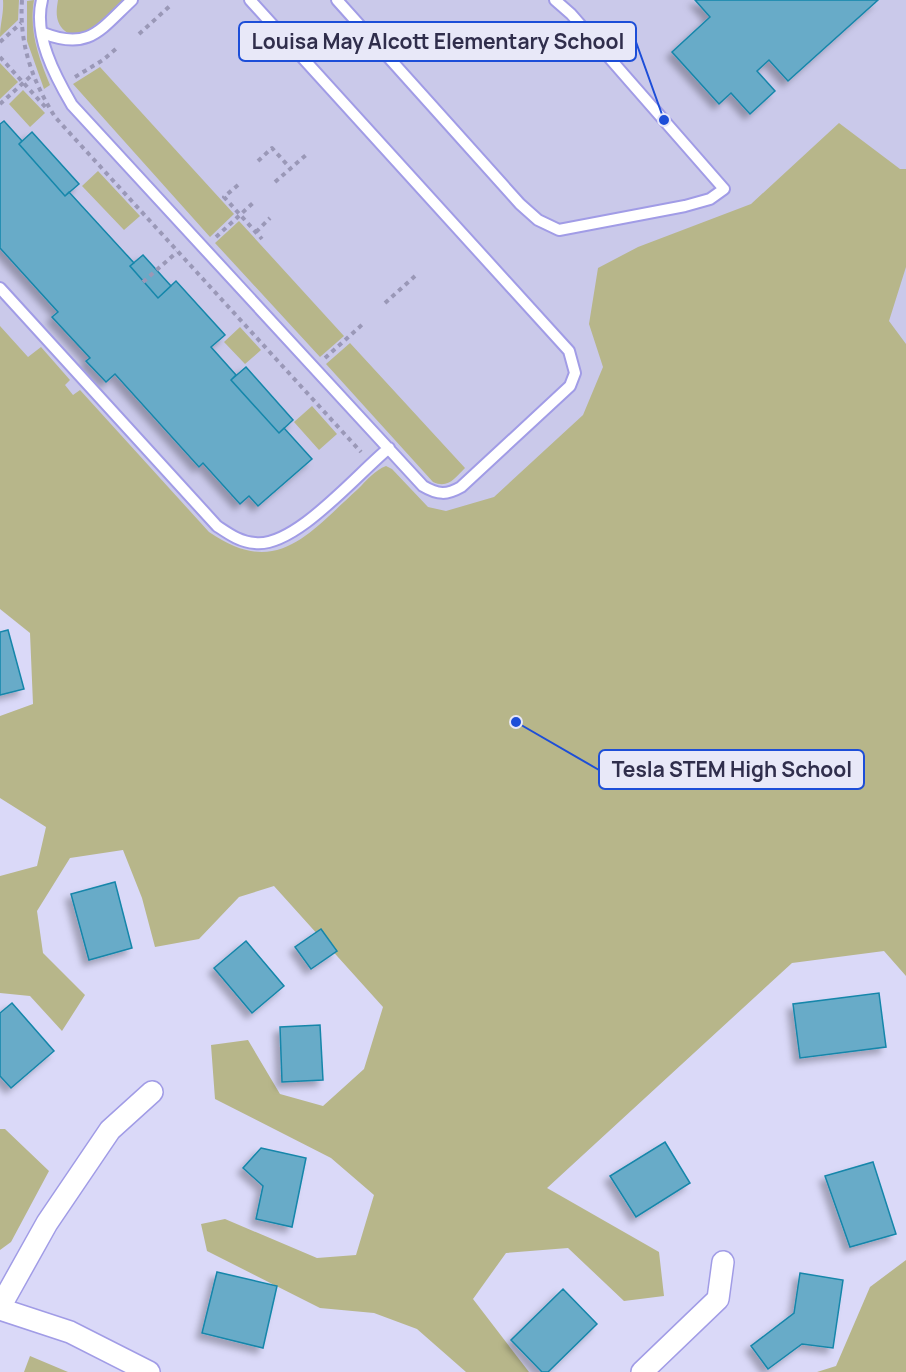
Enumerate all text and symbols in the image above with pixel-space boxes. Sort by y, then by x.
callout: Louisa May Alcott Elementary School [239,22,636,61]
text: Louisa May Alcott Elementary School [252,27,624,55]
callout: Tesla STEM High School [599,750,864,789]
text: Tesla STEM High School [612,755,852,783]

